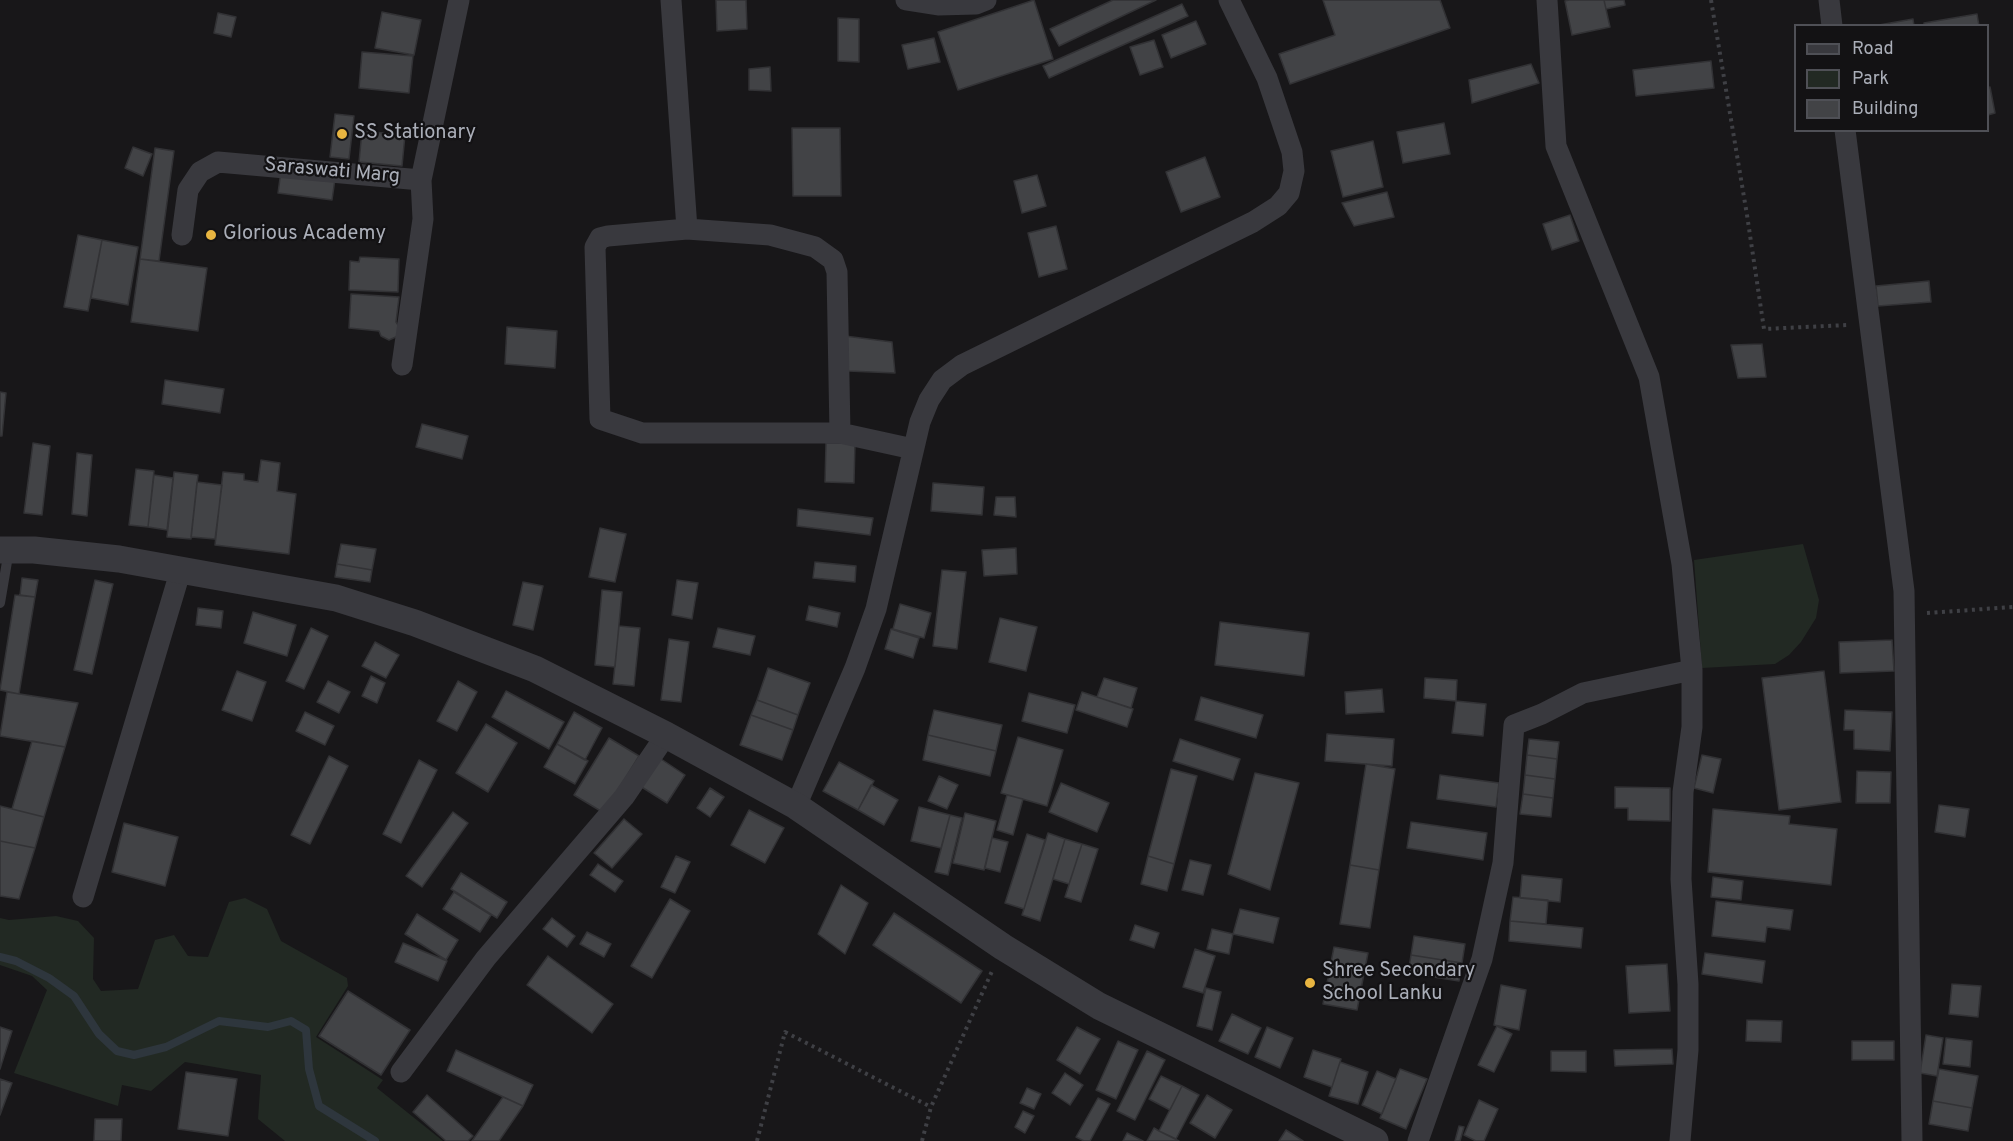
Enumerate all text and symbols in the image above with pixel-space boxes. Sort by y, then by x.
legend [1794,24,1989,132]
text: Road [1852,38,1894,61]
text: Park [1852,68,1889,91]
text: Building [1852,98,1918,121]
place label: SS Stationary [354,122,476,146]
marker: SS Stationary [335,127,349,141]
street label: Saraswati Marg [263,154,401,190]
place label: Glorious Academy [223,223,386,247]
marker: Glorious Academy [204,228,218,242]
place label: Shree Secondary School Lanku [1322,960,1475,1007]
marker: Shree Secondary School Lanku [1303,976,1317,990]

